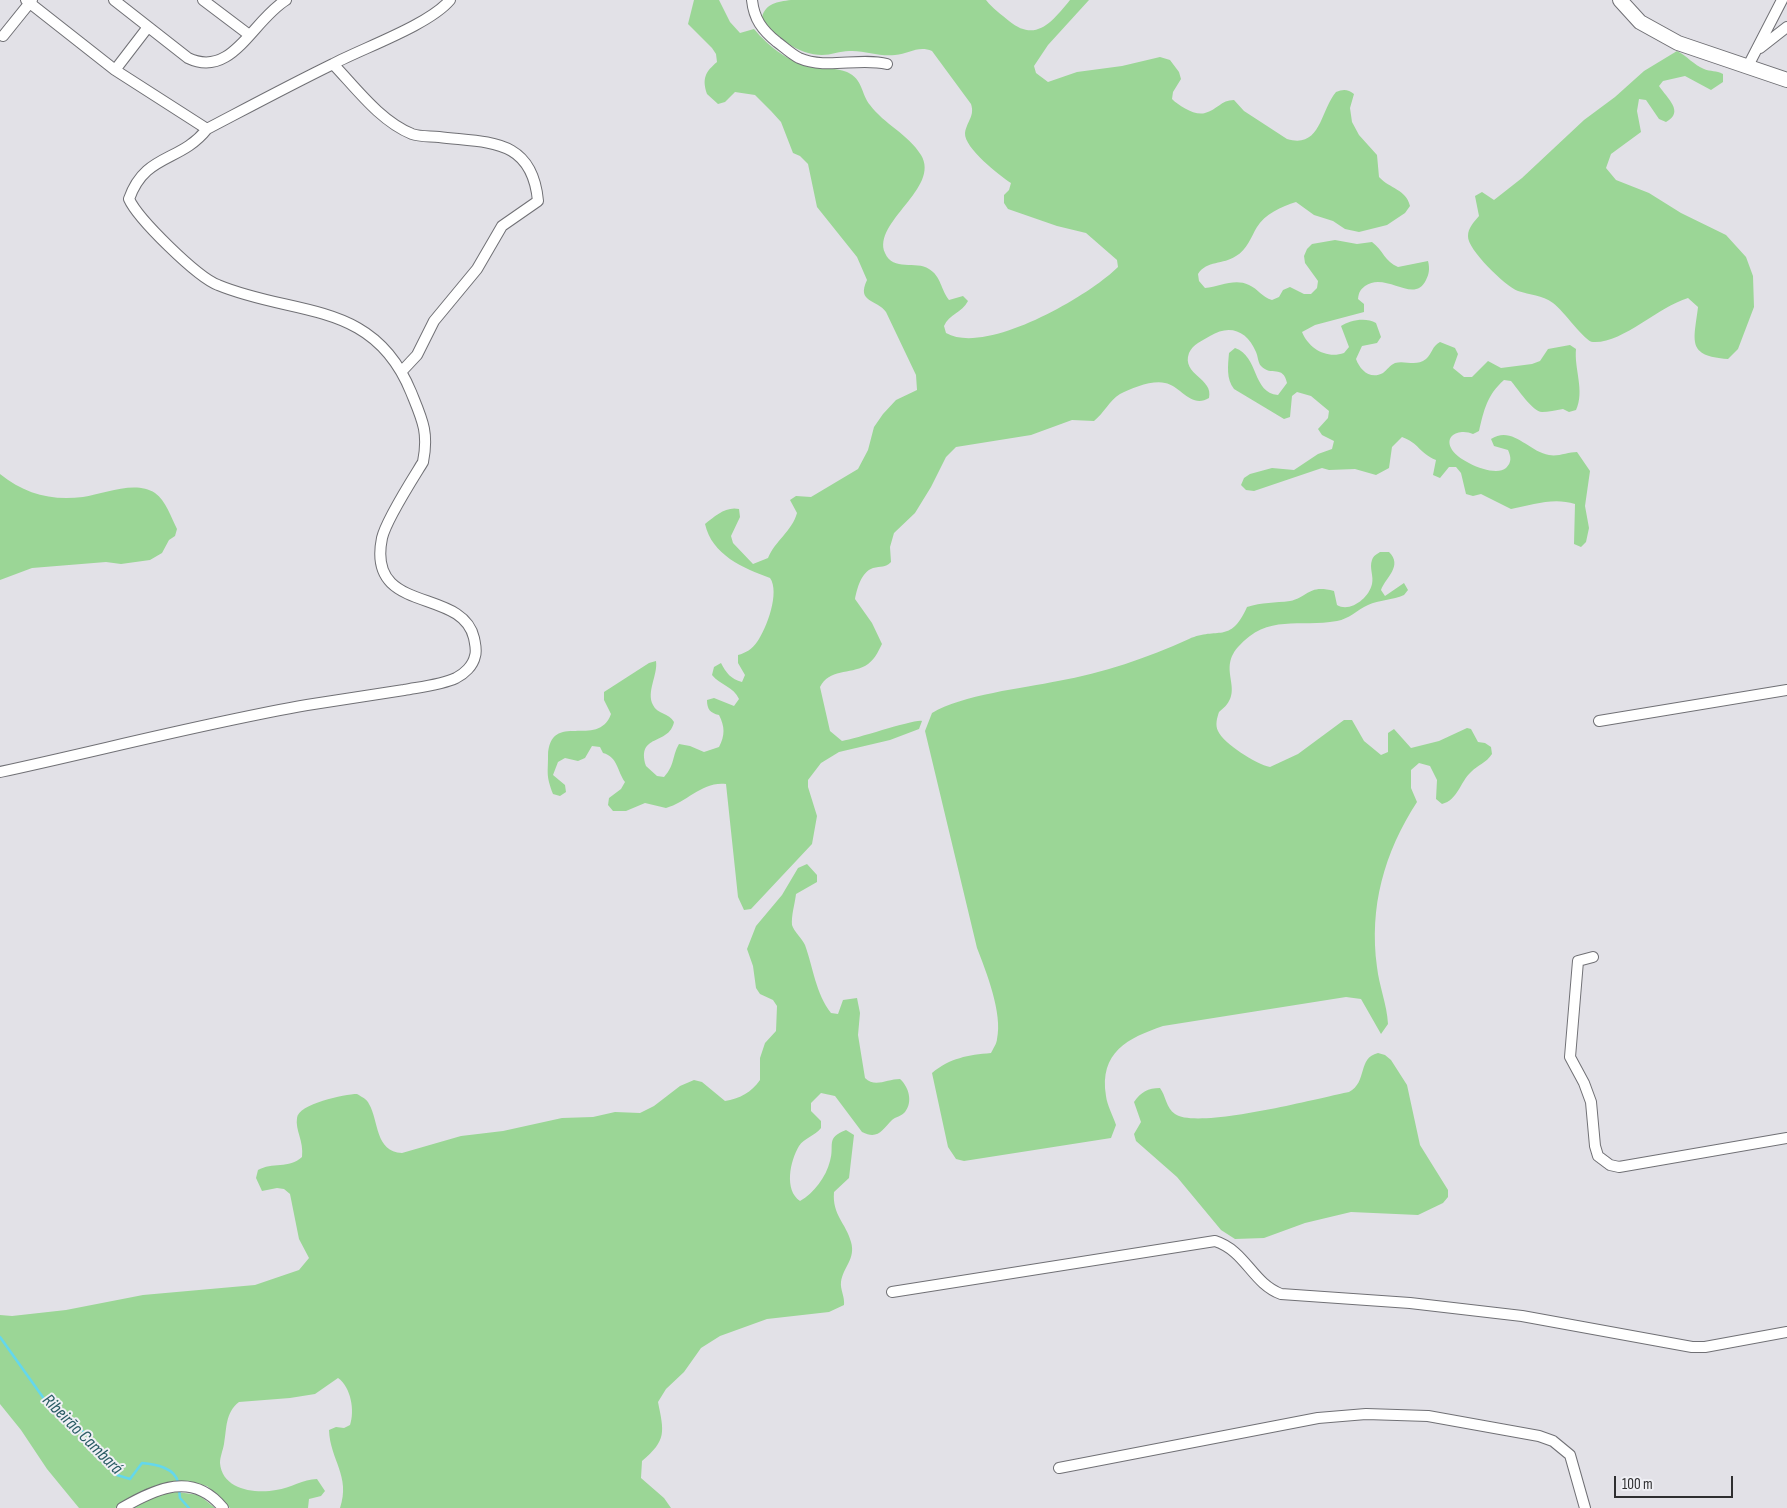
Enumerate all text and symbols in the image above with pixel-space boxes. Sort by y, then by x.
water label: Ribeirão Cambará [37,1390,127,1480]
scale bar [1617,1466,1736,1498]
text: 100 m [1622,1475,1653,1494]

